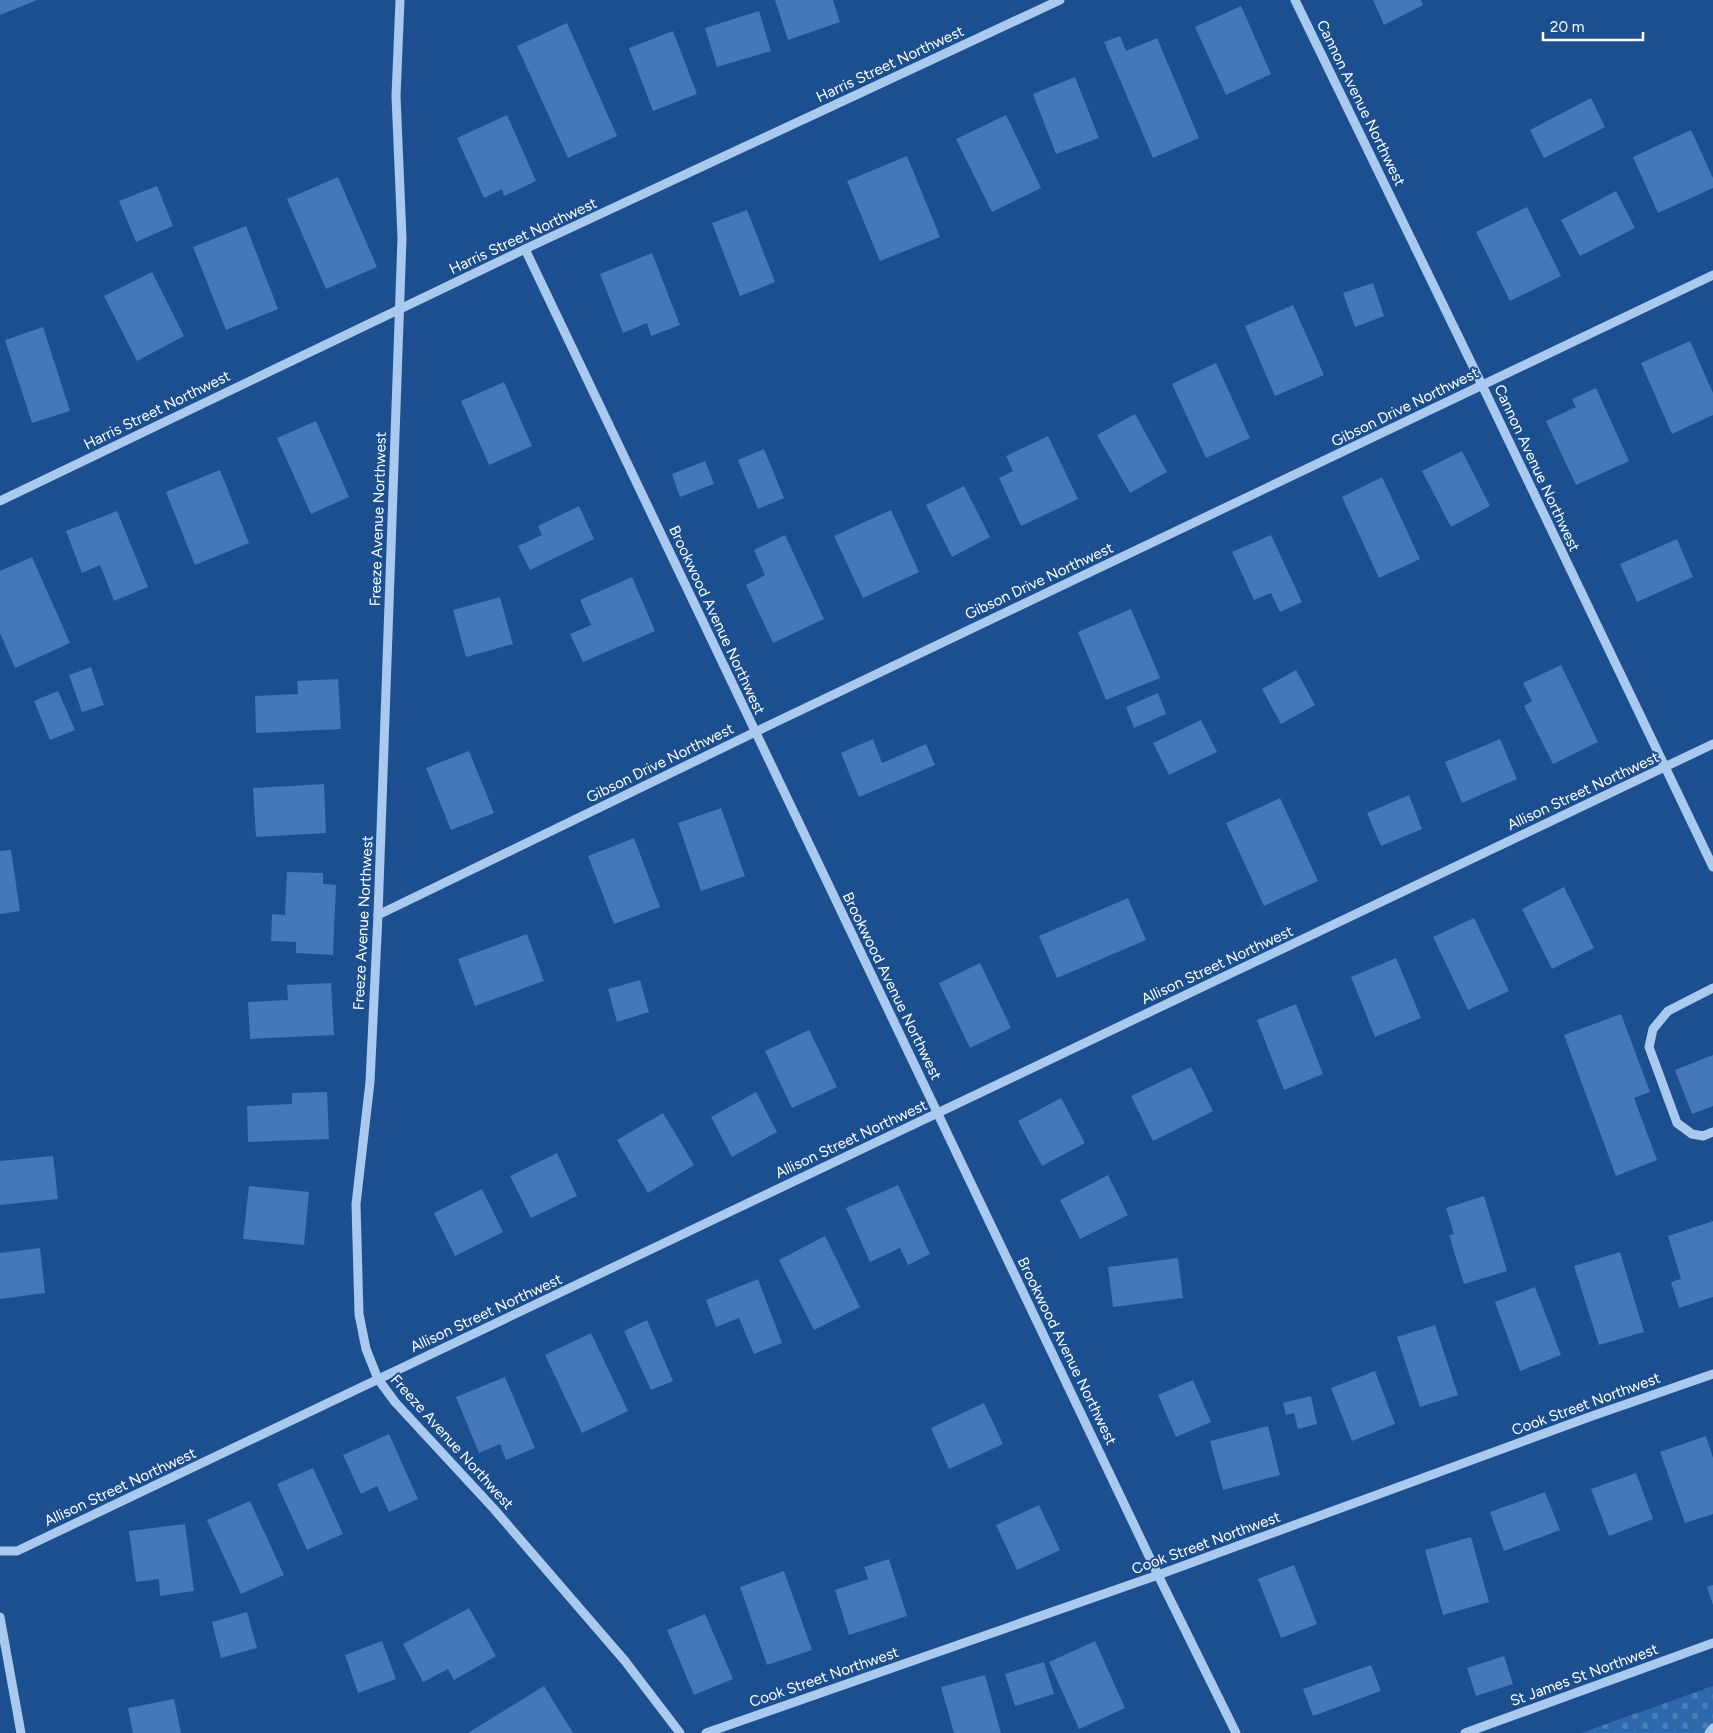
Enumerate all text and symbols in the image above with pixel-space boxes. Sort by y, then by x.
scale bar [1543,10,1643,42]
street label: Cannon Avenue Northwest [1313,17,1409,189]
text: 20 m [1550,18,1584,36]
street label: Harris Street Northwest [813,22,967,106]
street label: Harris Street Northwest [446,194,600,278]
street label: Gibson Drive Northwest [1328,363,1482,451]
street label: Harris Street Northwest [81,367,233,453]
street label: Cannon Avenue Northwest [1490,382,1584,555]
street label: Freeze Avenue Northwest [366,431,390,607]
street label: Brookwood Avenue Northwest [665,523,769,718]
street label: Gibson Drive Northwest [962,539,1116,623]
street label: Gibson Drive Northwest [583,719,737,807]
street label: Allison Street Northwest [1504,748,1662,834]
street label: Freeze Avenue Northwest [349,835,377,1011]
street label: Brookwood Avenue Northwest [839,889,946,1083]
street label: Allison Street Northwest [1138,922,1296,1008]
street label: Allison Street Northwest [772,1096,930,1182]
street label: Brookwood Avenue Northwest [1014,1254,1121,1448]
street label: Allison Street Northwest [407,1270,565,1356]
street label: Cook Street Northwest [1509,1369,1663,1439]
street label: Freeze Avenue Northwest [387,1371,517,1513]
street label: Allison Street Northwest [41,1444,199,1530]
street label: Cook Street Northwest [1129,1508,1283,1578]
street label: St James St Northwest [1508,1640,1661,1710]
street label: Cook Street Northwest [747,1643,901,1711]

